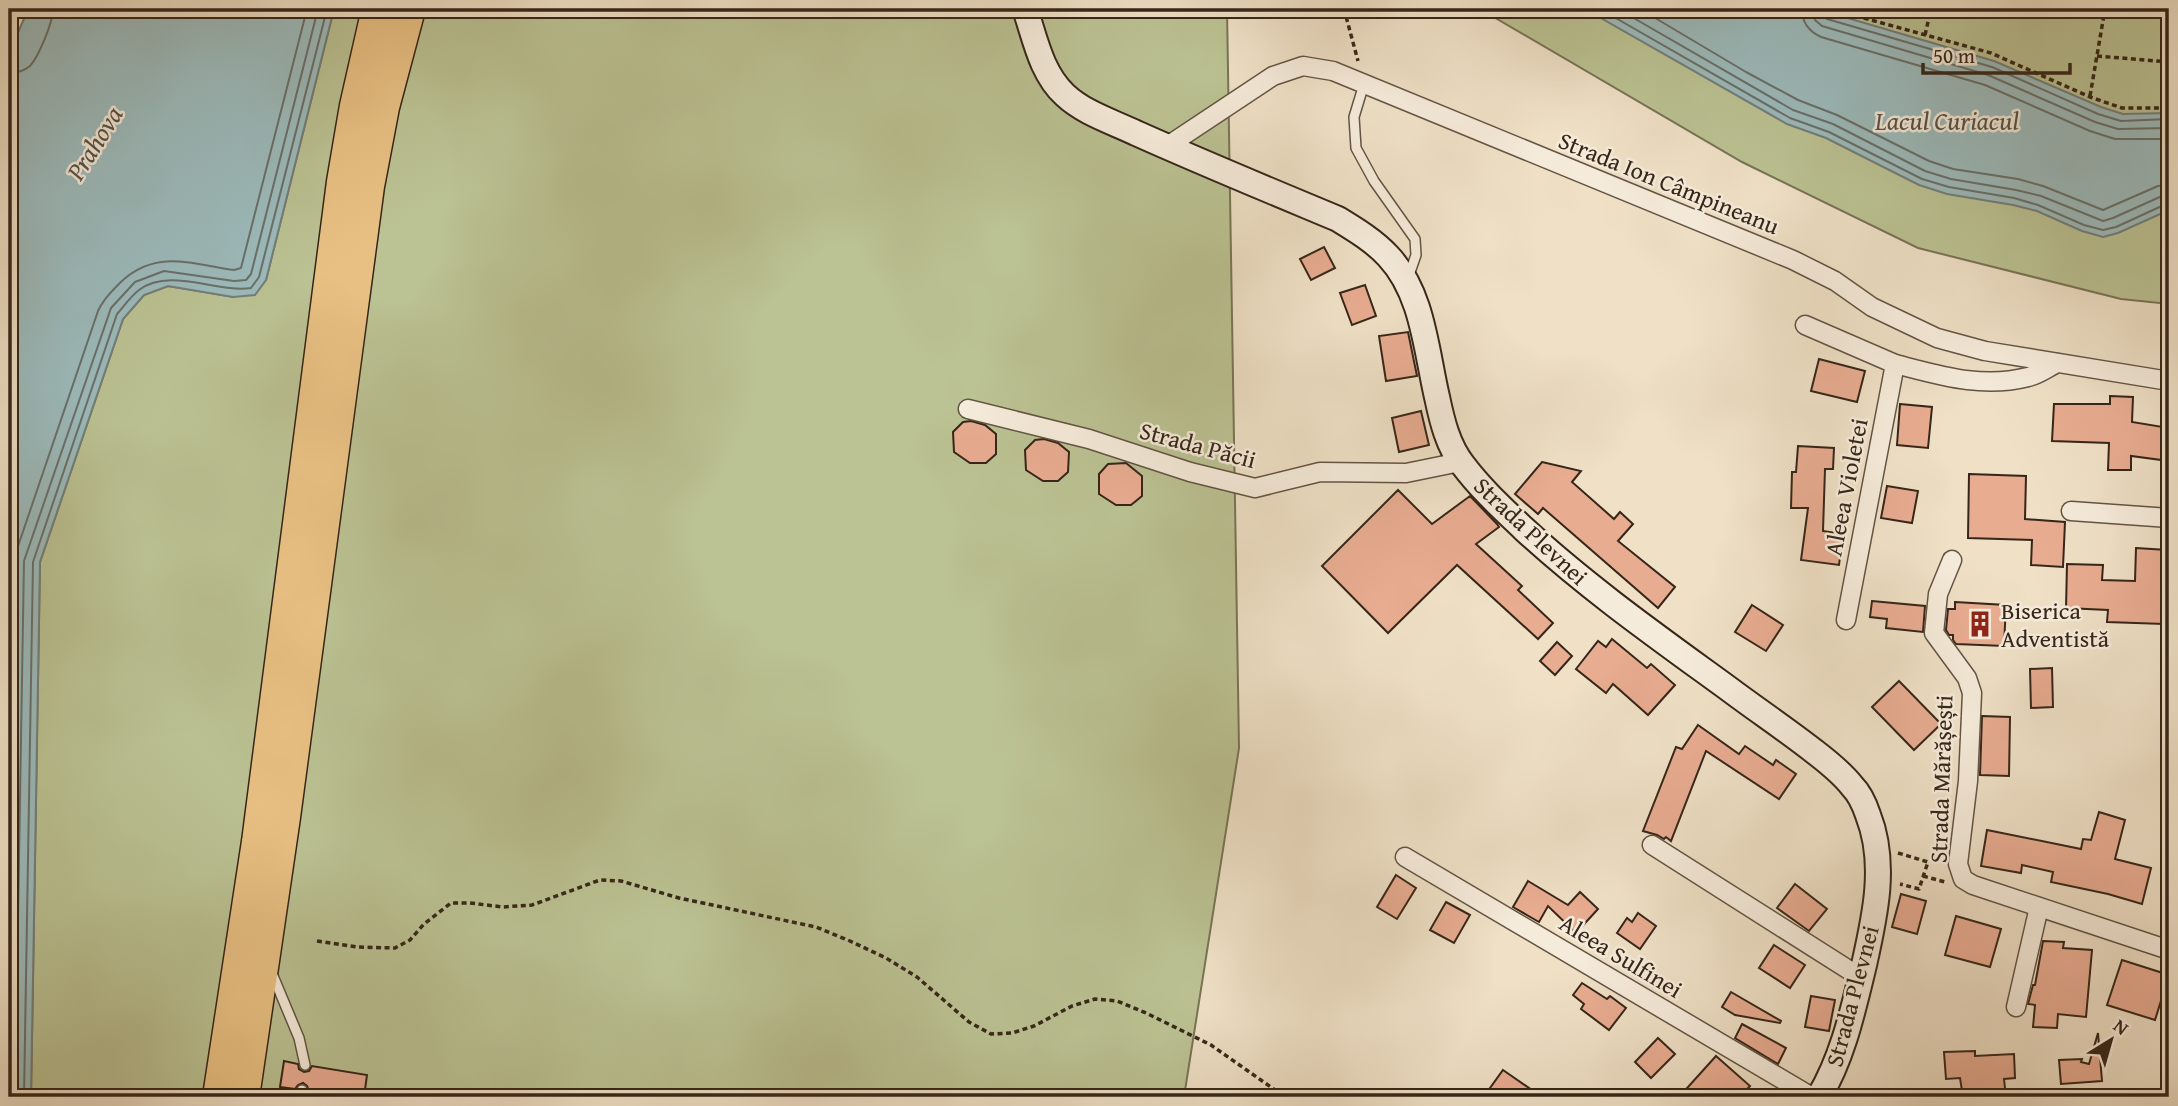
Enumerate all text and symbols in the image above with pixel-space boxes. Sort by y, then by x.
scale bar [1923,32,2070,76]
text: 50 m [1933,40,1975,71]
water label: Prahova [55,98,132,189]
water label: Lacul Curiacul [1874,101,2019,140]
street label: Strada Ion Câmpineanu [1553,123,1785,243]
street label: Strada Păcii [1136,413,1260,477]
street label: Aleea Violetei [1816,415,1877,559]
street label: Strada Plevnei [1466,469,1596,593]
place label: Biserica Adventistă [2001,593,2110,656]
building icon: Biserica Adventistă [1965,609,1995,639]
street label: Strada Mărășești [1921,694,1961,864]
street label: Aleea Sulfinei [1553,906,1689,1007]
street label: Strada Plevnei [1816,921,1888,1071]
north arrow [2076,1004,2146,1074]
text: N [2108,1011,2135,1042]

